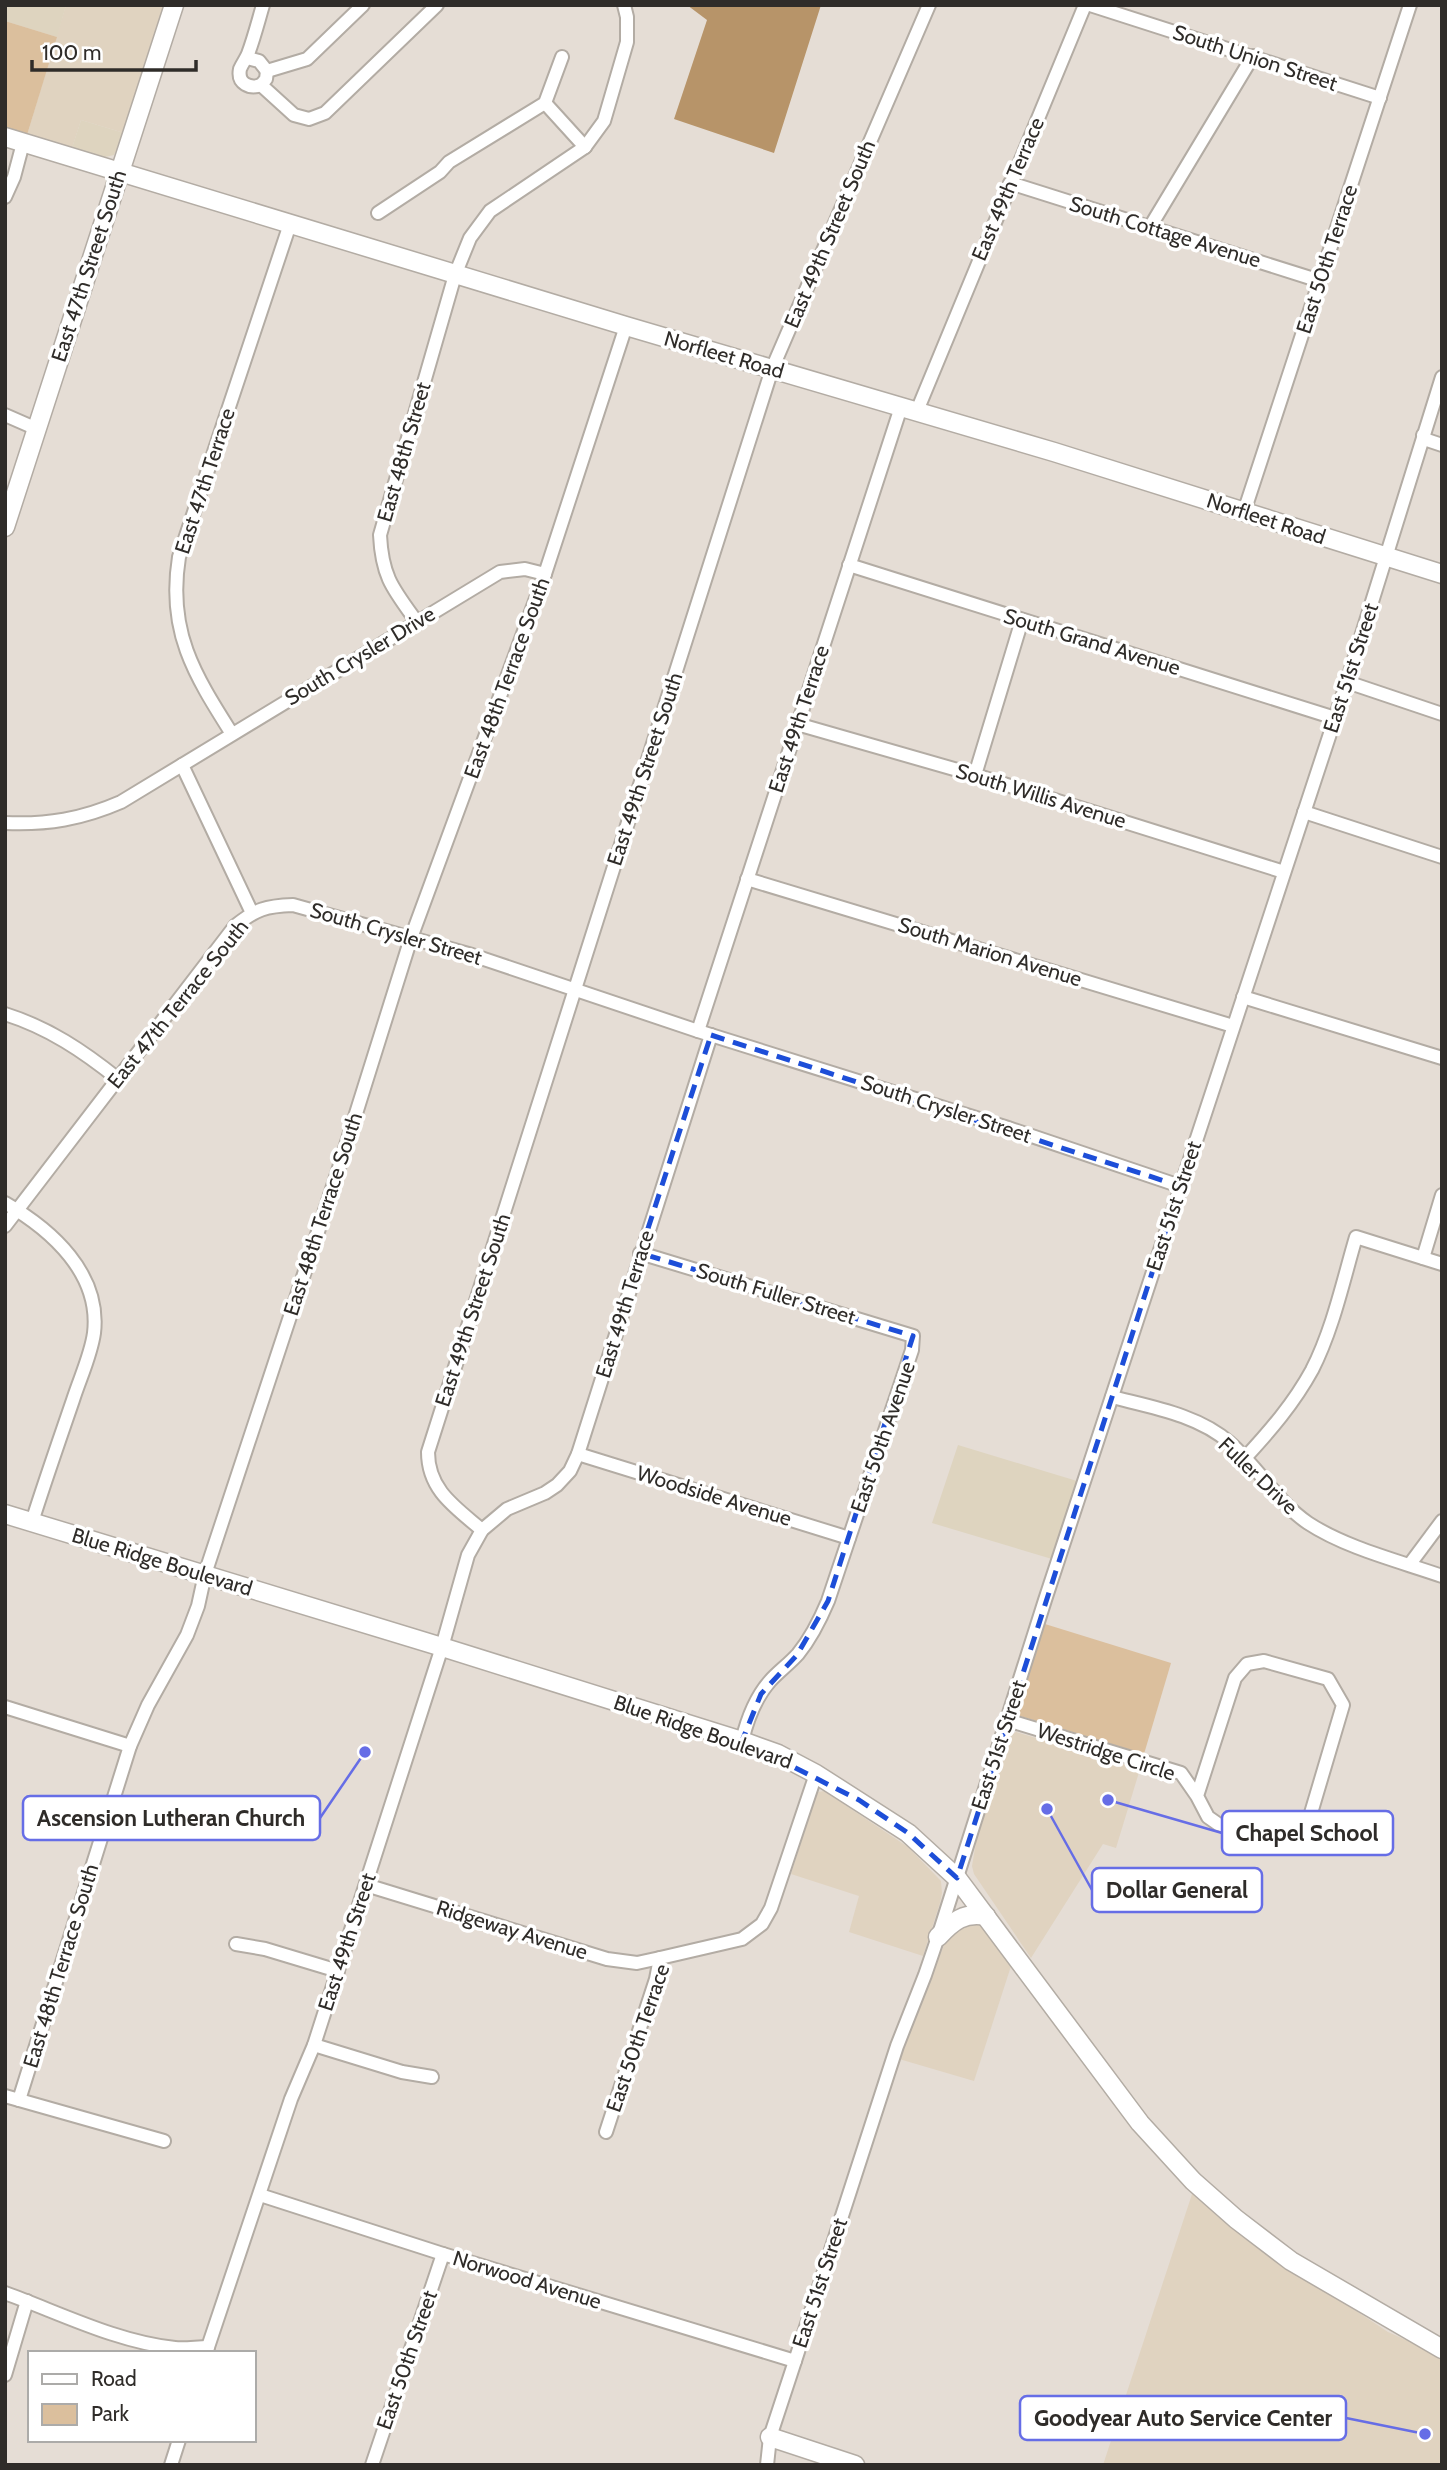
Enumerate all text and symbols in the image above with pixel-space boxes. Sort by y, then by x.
street label: South Union Street [1170,19,1340,96]
scale bar [32,28,196,72]
text: 100 m [42,40,101,65]
street label: East 49th Terrace [966,113,1049,264]
street label: East 49th Street South [779,136,880,331]
street label: East 47th Street South [46,167,131,365]
street label: East 50th Terrace [1291,181,1362,336]
street label: South Cottage Avenue [1066,191,1264,273]
street label: Norfleet Road [661,326,787,384]
street label: East 48th Street [372,379,435,525]
street label: East 47th Terrace [169,405,240,557]
street label: Norfleet Road [1204,488,1329,549]
street label: East 48th Terrace South [459,574,555,782]
street label: East 51st Street [1318,600,1383,736]
street label: South Crysler Drive [280,601,440,710]
street label: South Grand Avenue [1001,603,1184,680]
street label: East 49th Terrace [763,642,834,796]
street label: East 49th Street South [602,669,688,868]
street label: South Willis Avenue [953,758,1129,833]
street label: South Crysler Street [307,897,485,970]
street label: South Marion Avenue [895,912,1085,991]
street label: East 47th Terrace South [102,914,253,1093]
street label: South Crysler Street [858,1069,1034,1148]
street label: East 48th Terrace South [278,1109,367,1318]
street label: East 51st Street [1141,1138,1206,1274]
street label: East 49th Street South [430,1210,516,1409]
street label: East 49th Terrace [590,1227,659,1381]
street label: South Fuller Street [694,1257,859,1330]
street label: East 50th Avenue [845,1358,920,1516]
street label: Fuller Drive [1214,1432,1303,1520]
street label: Woodside Avenue [634,1460,795,1531]
street label: Blue Ridge Boulevard [69,1522,255,1601]
street label: East 51st Street [966,1677,1031,1813]
street label: Blue Ridge Boulevard [611,1689,796,1774]
street label: Westridge Circle [1034,1717,1179,1786]
callout: Ascension Lutheran Church [23,1796,320,1840]
text: Ascension Lutheran Church [37,1804,305,1832]
callout: Chapel School [1222,1811,1393,1855]
text: Chapel School [1235,1819,1379,1847]
street label: East 48th Terrace South [18,1861,103,2071]
callout: Dollar General [1092,1868,1262,1912]
street label: East 49th Street [312,1870,381,2014]
text: Dollar General [1106,1876,1248,1904]
street label: Ridgeway Avenue [434,1895,591,1964]
street label: East 50th Terrace [600,1960,675,2115]
street label: East 51st Street [787,2215,852,2351]
street label: Norwood Avenue [450,2245,605,2314]
street label: East 50th Street [371,2287,442,2433]
legend [28,2351,256,2442]
text: Road [91,2366,137,2391]
callout: Goodyear Auto Service Center [1020,2396,1346,2440]
text: Park [91,2401,129,2426]
text: Goodyear Auto Service Center [1034,2404,1333,2432]

